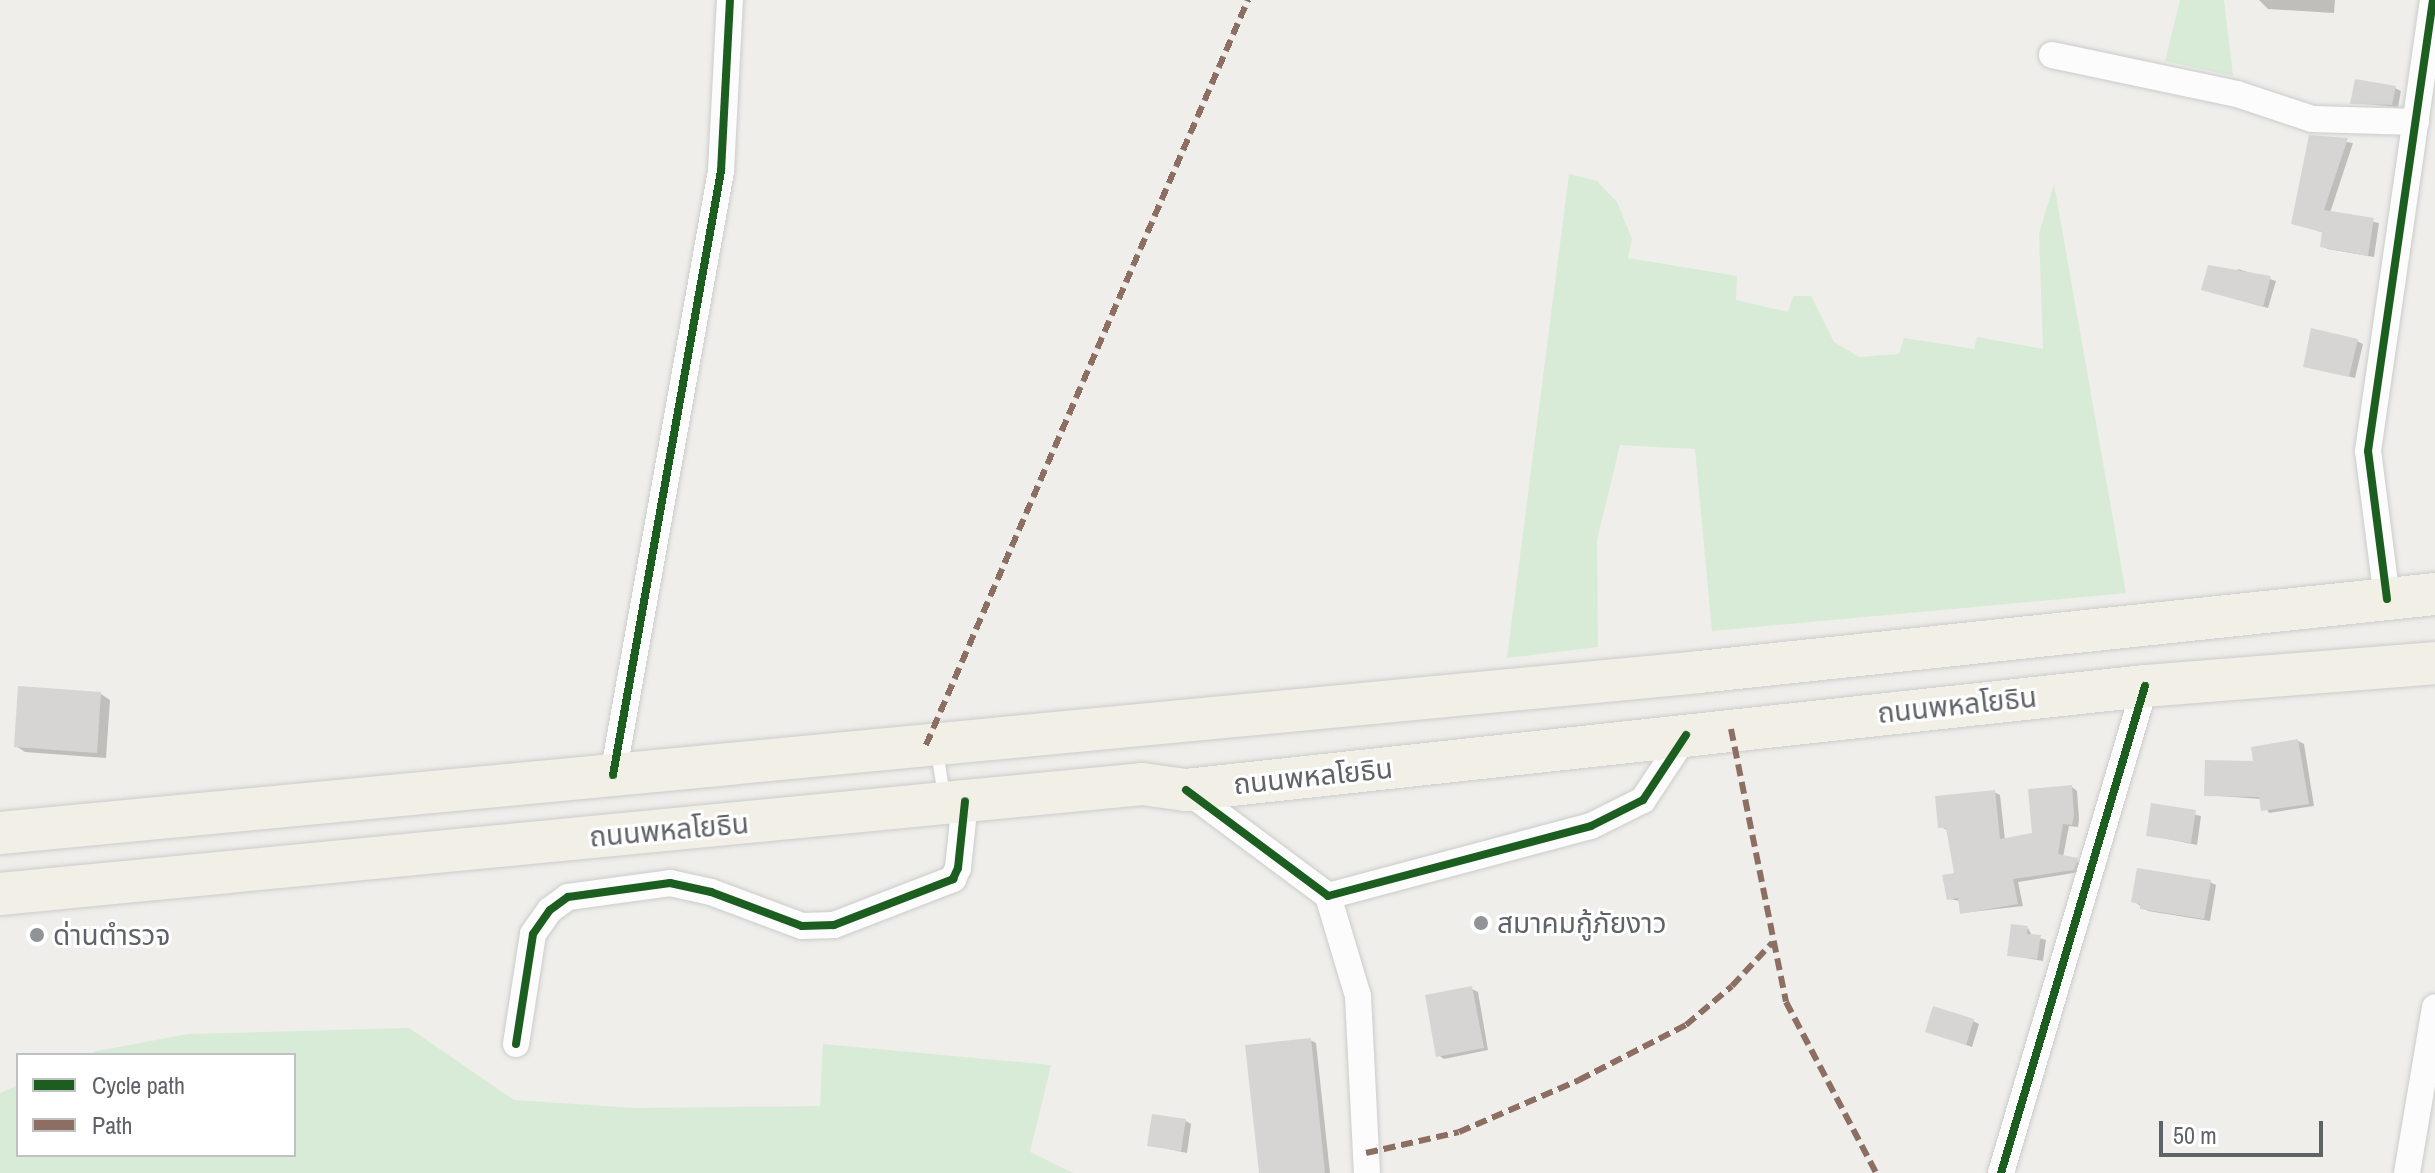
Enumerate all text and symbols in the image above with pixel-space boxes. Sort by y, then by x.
street label: ถนนพหลโยธิน [1876,680,2038,730]
street label: ถนนพหลโยธิน [1232,751,1394,801]
street label: ถนนพหลโยธิน [588,806,750,854]
place label: สมาคมกู้ภัยงาว [1497,906,1666,940]
marker: สมาคมกู้ภัยงาว [1472,914,1490,932]
place label: ด่านตำรวจ [53,918,170,952]
marker: ด่านตำรวจ [28,926,46,944]
legend [16,1053,296,1157]
text: Cycle path [92,1069,185,1101]
scale bar [2163,1105,2327,1155]
text: Path [92,1109,133,1141]
text: 50 m [2173,1119,2217,1151]

